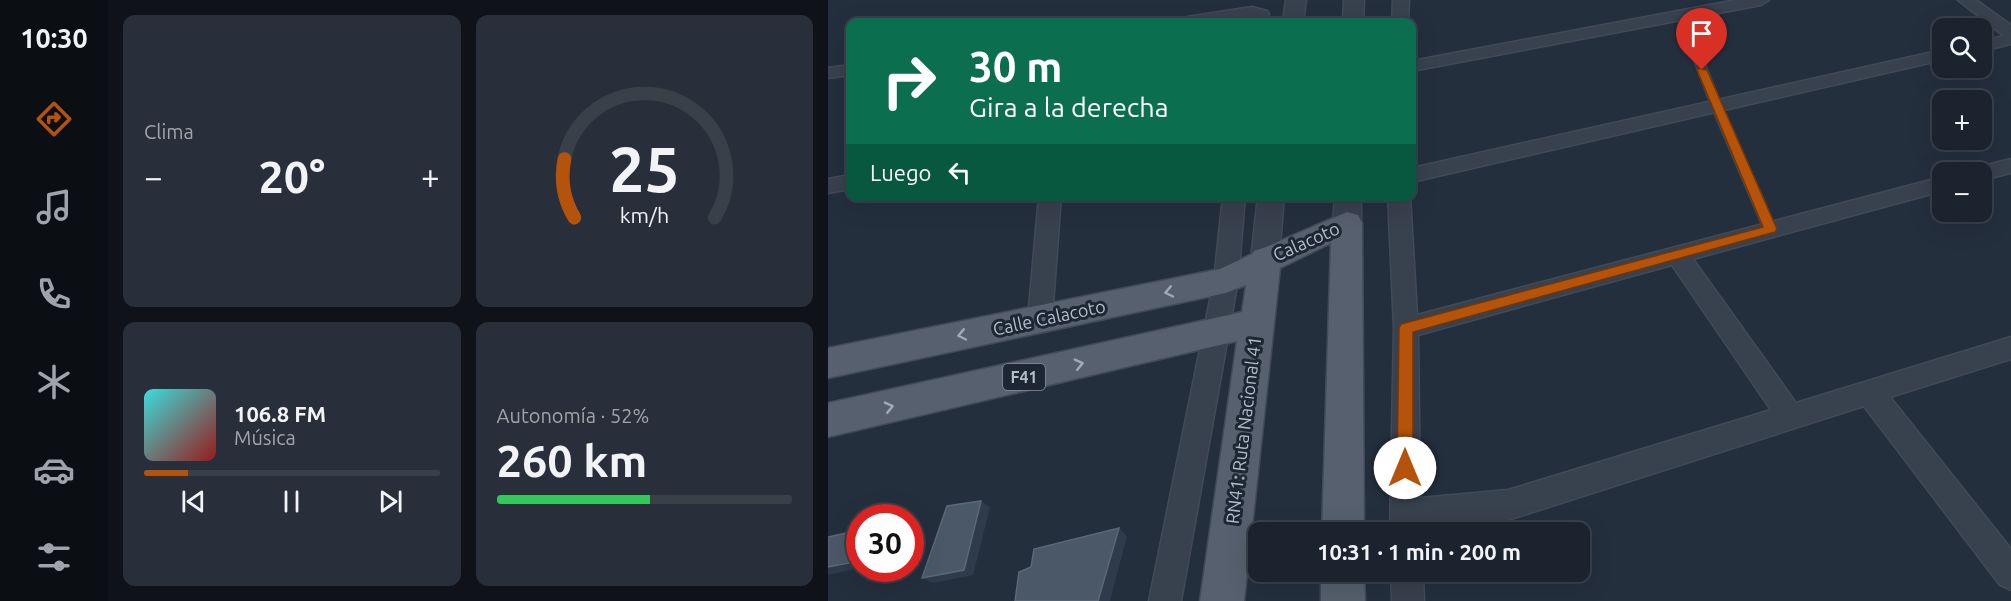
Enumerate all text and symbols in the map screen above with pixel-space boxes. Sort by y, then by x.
pin [1676,8,1727,70]
icon: arrive [1685,17,1718,50]
map controls [1932,18,1992,222]
button: search [1932,18,1992,78]
text: 10:30 [20,23,88,53]
icon: right [870,42,948,120]
text: 30 m [969,43,1063,90]
button: + [1932,90,1992,150]
text: Gira a la derecha [969,92,1169,122]
icon: directions [33,98,75,140]
text: Clima [144,120,194,143]
text: 25 [609,134,679,204]
text: 20° [258,151,325,202]
icon: left [943,156,976,189]
text: − [144,158,163,195]
text: + [421,158,440,195]
text: Luego [870,160,931,185]
button: − [1932,162,1992,222]
icon: music [33,186,75,228]
text: km/h [619,203,669,227]
street label: Calacoto [1270,217,1342,265]
icon: phone [33,273,75,315]
one-way arrow [1164,285,1174,298]
street label: Calle Calacoto [991,295,1107,339]
one-way arrow [957,328,967,341]
street label: RN41: Ruta Nacional 41 [1222,335,1264,525]
one-way arrow [1074,359,1084,372]
icon: climate [33,361,75,403]
road number: F41 [1003,364,1045,390]
text: 106.8 FM [234,401,326,426]
one-way arrow [884,401,894,414]
text: Autonomía · 52% [497,404,649,427]
text: Música [234,426,296,449]
text: 260 km [497,435,647,486]
position arrow [1373,436,1437,500]
icon: car [33,449,75,491]
icon: previous [177,485,210,518]
icon: pause [275,485,308,518]
icon: next [374,485,407,518]
speed limit sign: 30 [846,504,924,582]
icon: filters [33,536,75,578]
text: 10:31 · 1 min · 200 m [1317,539,1521,564]

